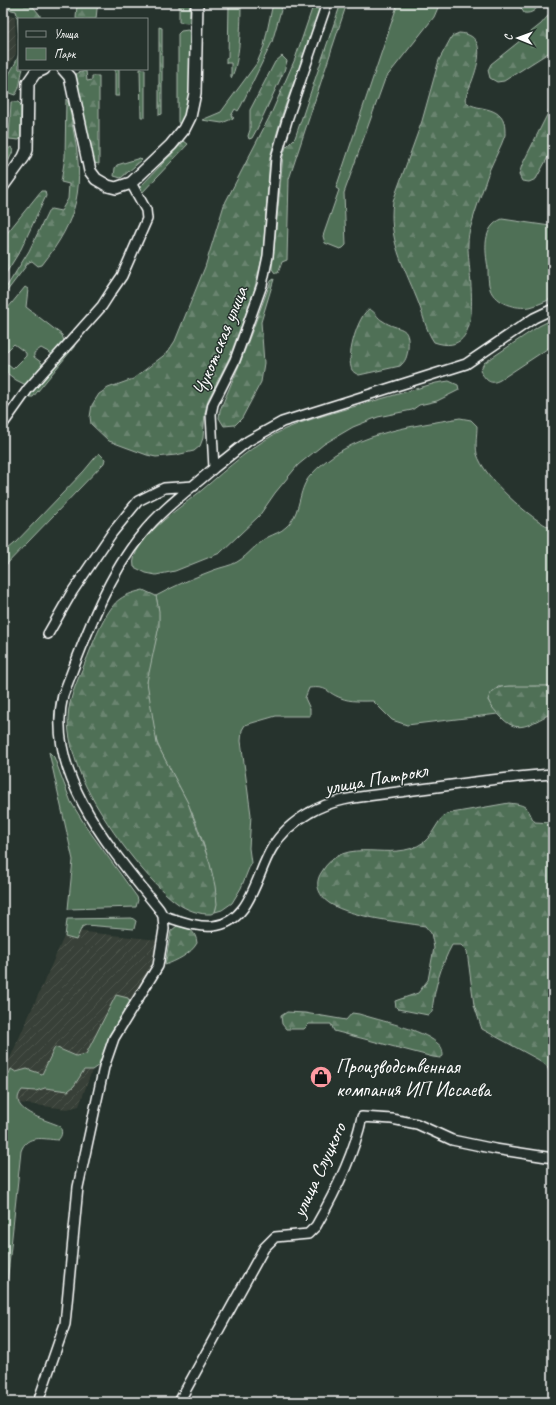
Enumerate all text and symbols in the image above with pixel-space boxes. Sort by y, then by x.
legend [18,18,148,70]
north arrow [498,18,538,58]
text: Улица [54,26,79,42]
text: С [501,33,515,41]
text: Парк [54,46,77,62]
street label: Чукотская улица [187,281,254,399]
street label: улица Патрокл [322,757,431,800]
place label: Производственная компания ИП Иссаева [336,1054,492,1102]
shop icon: Производственная компания ИП Иссаева [308,1064,334,1090]
street label: улица Слуцкого [286,1118,352,1222]

